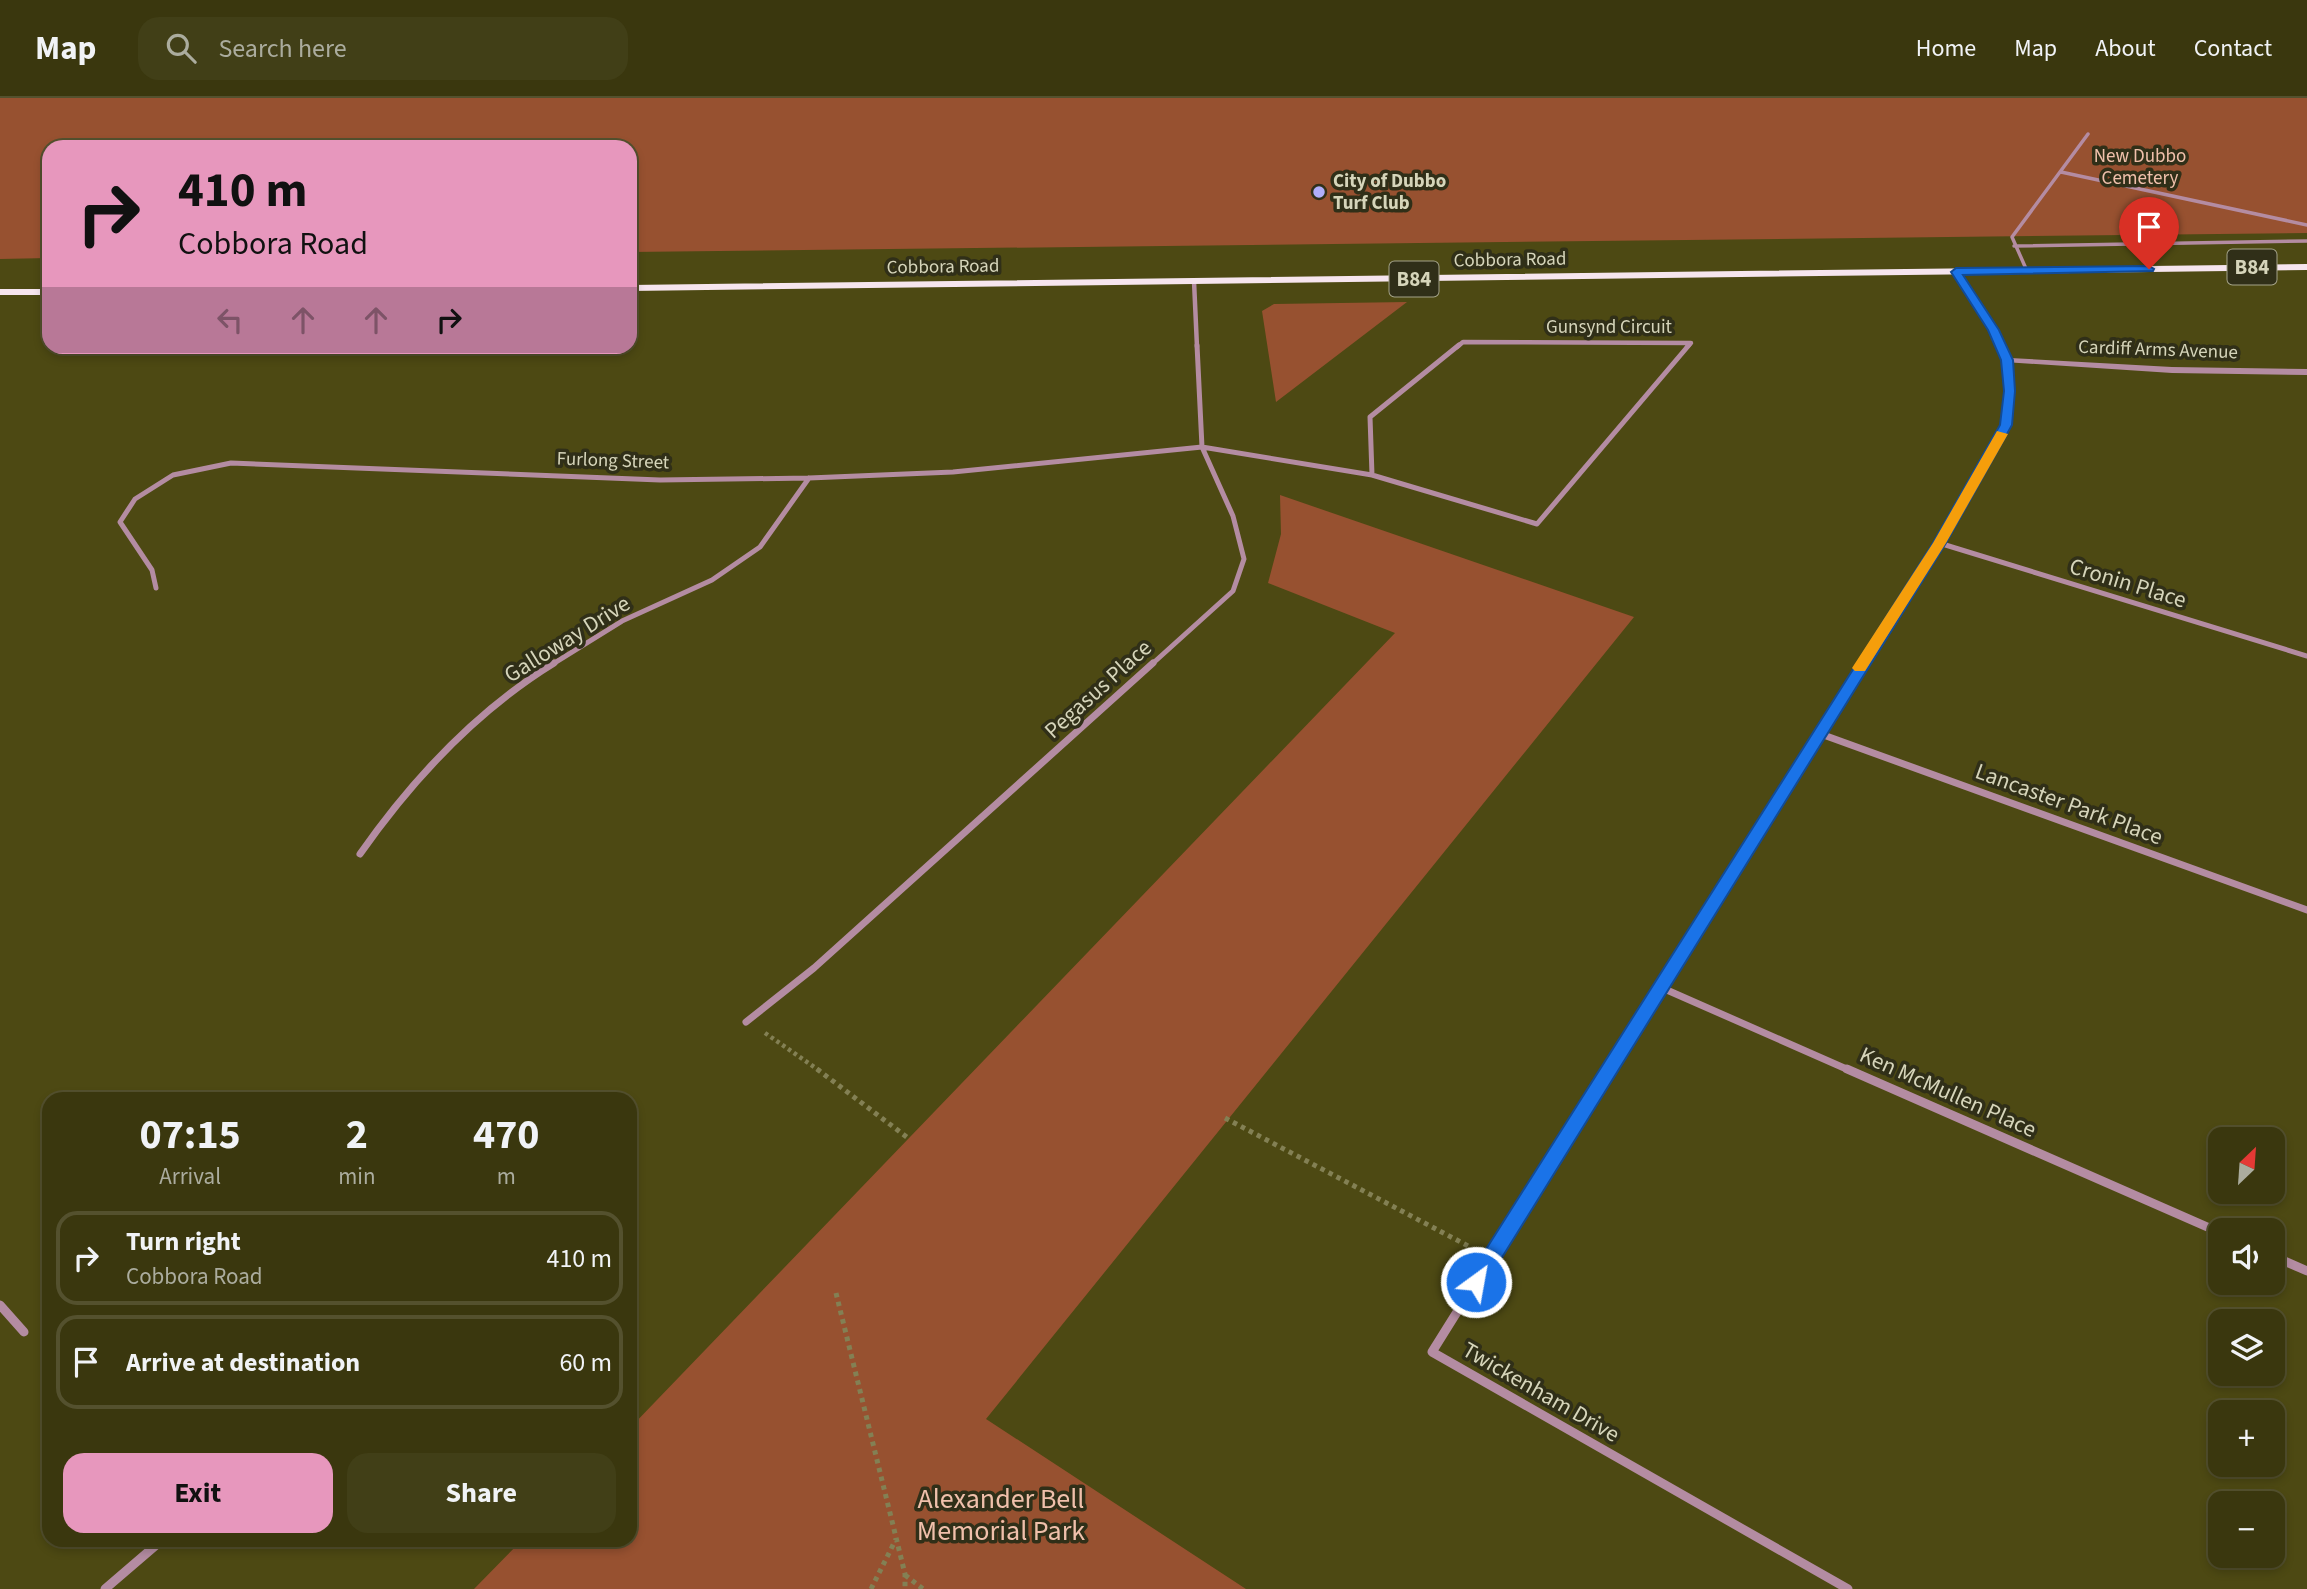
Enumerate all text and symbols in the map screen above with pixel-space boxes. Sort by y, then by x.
search box [138,17,628,80]
text: Map [35,25,96,72]
icon: search [162,29,200,67]
text: Search here [218,30,347,67]
text: Home [1916,31,1976,66]
text: Map [2014,31,2057,66]
text: About [2095,31,2156,66]
text: Contact [2194,31,2272,66]
park label: New Dubbo Cemetery [2094,143,2186,192]
text: 410 m [178,156,307,226]
icon: right [63,168,154,259]
place label: City of Dubbo Turf Club [1333,168,1446,217]
marker: City of Dubbo Turf Club [1311,184,1327,200]
pin [2119,197,2179,269]
icon: arrive [2130,208,2168,246]
text: Cobbora Road [178,221,368,267]
street label: Cobbora Road [1453,246,1567,274]
road number: B84 [2228,250,2276,284]
street label: Cobbora Road [886,253,1000,281]
road number: B84 [1390,262,1438,296]
icon: left [211,301,249,339]
icon: ahead [284,301,322,339]
icon: ahead [357,301,395,339]
icon: right [430,301,468,339]
street label: Gunsynd Circuit [1546,314,1673,341]
street label: Cardiff Arms Avenue [2078,334,2238,366]
street label: Furlong Street [556,446,670,476]
street label: Cronin Place [2065,550,2191,616]
street label: Galloway Drive [498,587,636,691]
street label: Pegasus Place [1037,632,1159,746]
street label: Lancaster Park Place [1971,755,2167,853]
street label: Ken McMullen Place [1854,1038,2042,1146]
text: 07:15 [139,1105,241,1165]
text: 2 [346,1105,368,1165]
text: 470 [473,1105,540,1165]
north arrow [2208,1127,2286,1204]
map controls [2208,1127,2285,1568]
text: Arrival [159,1160,221,1193]
text: min [338,1160,376,1193]
text: m [497,1160,516,1193]
button: sound [2208,1218,2285,1295]
text: Turn right [126,1223,241,1260]
icon: right [67,1239,105,1277]
text: 410 m [546,1240,612,1277]
position arrow [1439,1245,1513,1319]
text: Cobbora Road [126,1260,263,1293]
button: layers [2208,1309,2285,1386]
street label: Twickenham Drive [1456,1334,1626,1450]
icon: arrive [67,1343,105,1381]
text: Arrive at destination [126,1344,360,1381]
text: 60 m [559,1344,612,1381]
button: + [2208,1400,2285,1477]
button: Exit [63,1453,333,1533]
button: Share [347,1453,616,1533]
park label: Alexander Bell Memorial Park [917,1479,1085,1551]
button: − [2208,1491,2285,1568]

